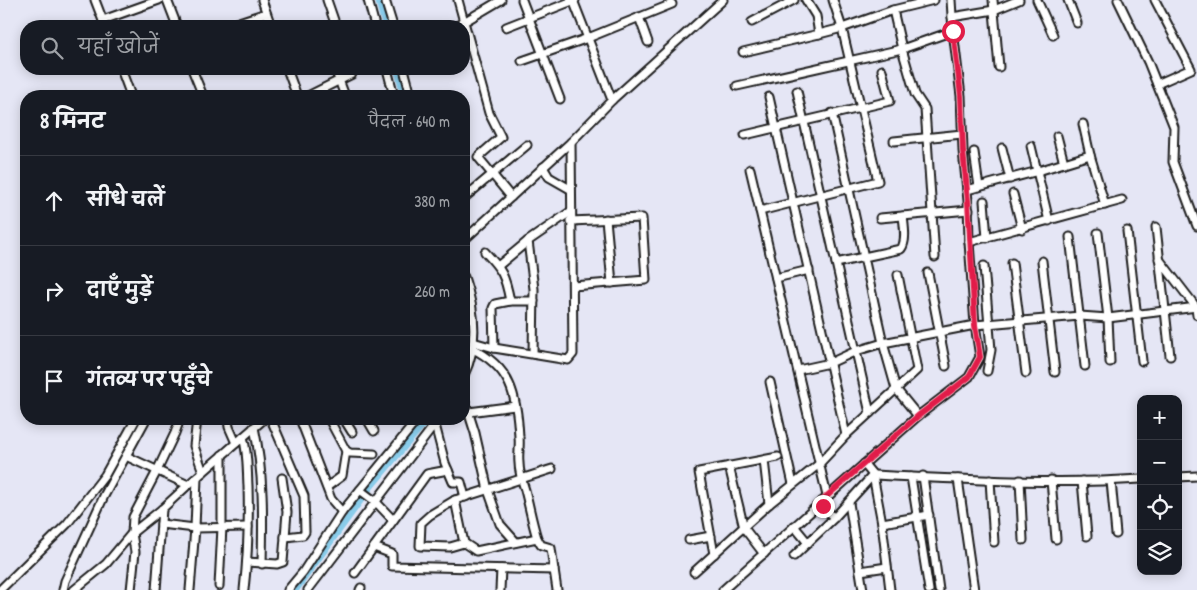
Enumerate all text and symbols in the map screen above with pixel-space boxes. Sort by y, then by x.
search box [20,20,470,75]
route start [942,20,965,43]
text: यहाँ खोजें [78,33,159,59]
icon: search [38,34,66,62]
text: 8 मिनट [40,106,105,135]
text: पैदल · 640 m [368,110,450,132]
text: सीधे चलें [87,186,164,212]
icon: ahead [40,187,68,215]
text: 380 m [414,190,450,212]
text: दाएँ मुड़ें [87,276,153,302]
icon: right [40,277,68,305]
text: 260 m [414,280,450,302]
text: गंतव्य पर पहुँचे [87,366,211,392]
icon: arrive [40,367,68,395]
map controls [1137,395,1182,575]
button: + [1137,395,1182,440]
button: − [1137,440,1182,485]
button: locate [1137,485,1182,530]
route end [812,495,835,518]
button: layers [1137,530,1182,575]

